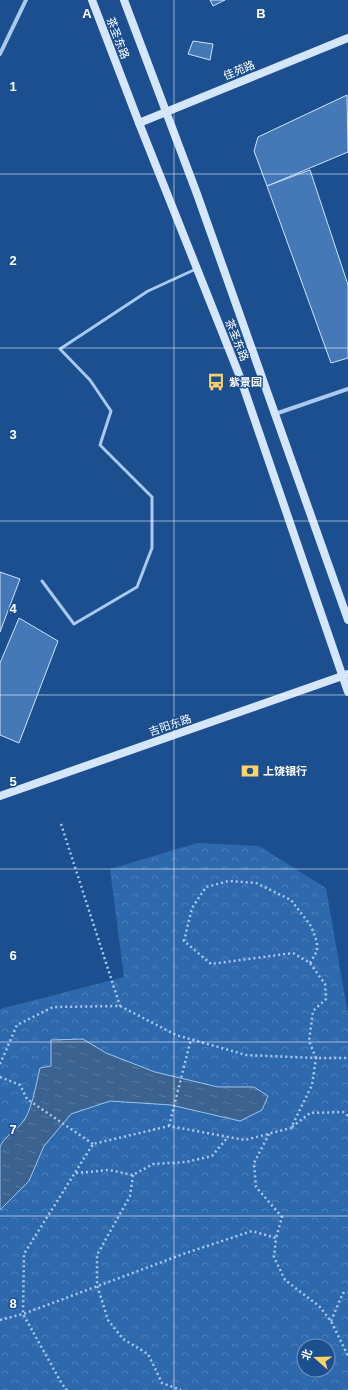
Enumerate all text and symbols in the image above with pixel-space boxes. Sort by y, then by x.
text: A [82,6,92,21]
text: B [256,6,266,21]
street label: 茶圣东路 [105,15,131,61]
street label: 佳苑路 [221,58,257,82]
text: 1 [9,79,17,94]
text: 2 [9,253,17,268]
street label: 茶圣东路 [223,317,251,363]
bus stop icon: 紫景园 [206,372,226,392]
place label: 紫景园 [229,376,262,388]
text: 3 [9,427,17,442]
text: 4 [9,601,17,616]
street label: 吉阳东路 [147,712,193,738]
bank icon: 上饶银行 [240,761,260,781]
place label: 上饶银行 [263,765,307,777]
text: 5 [9,774,17,789]
text: 6 [9,948,17,963]
text: 7 [9,1122,17,1137]
text: 8 [9,1296,17,1311]
north arrow [296,1338,336,1378]
text: 北 [299,1347,314,1362]

